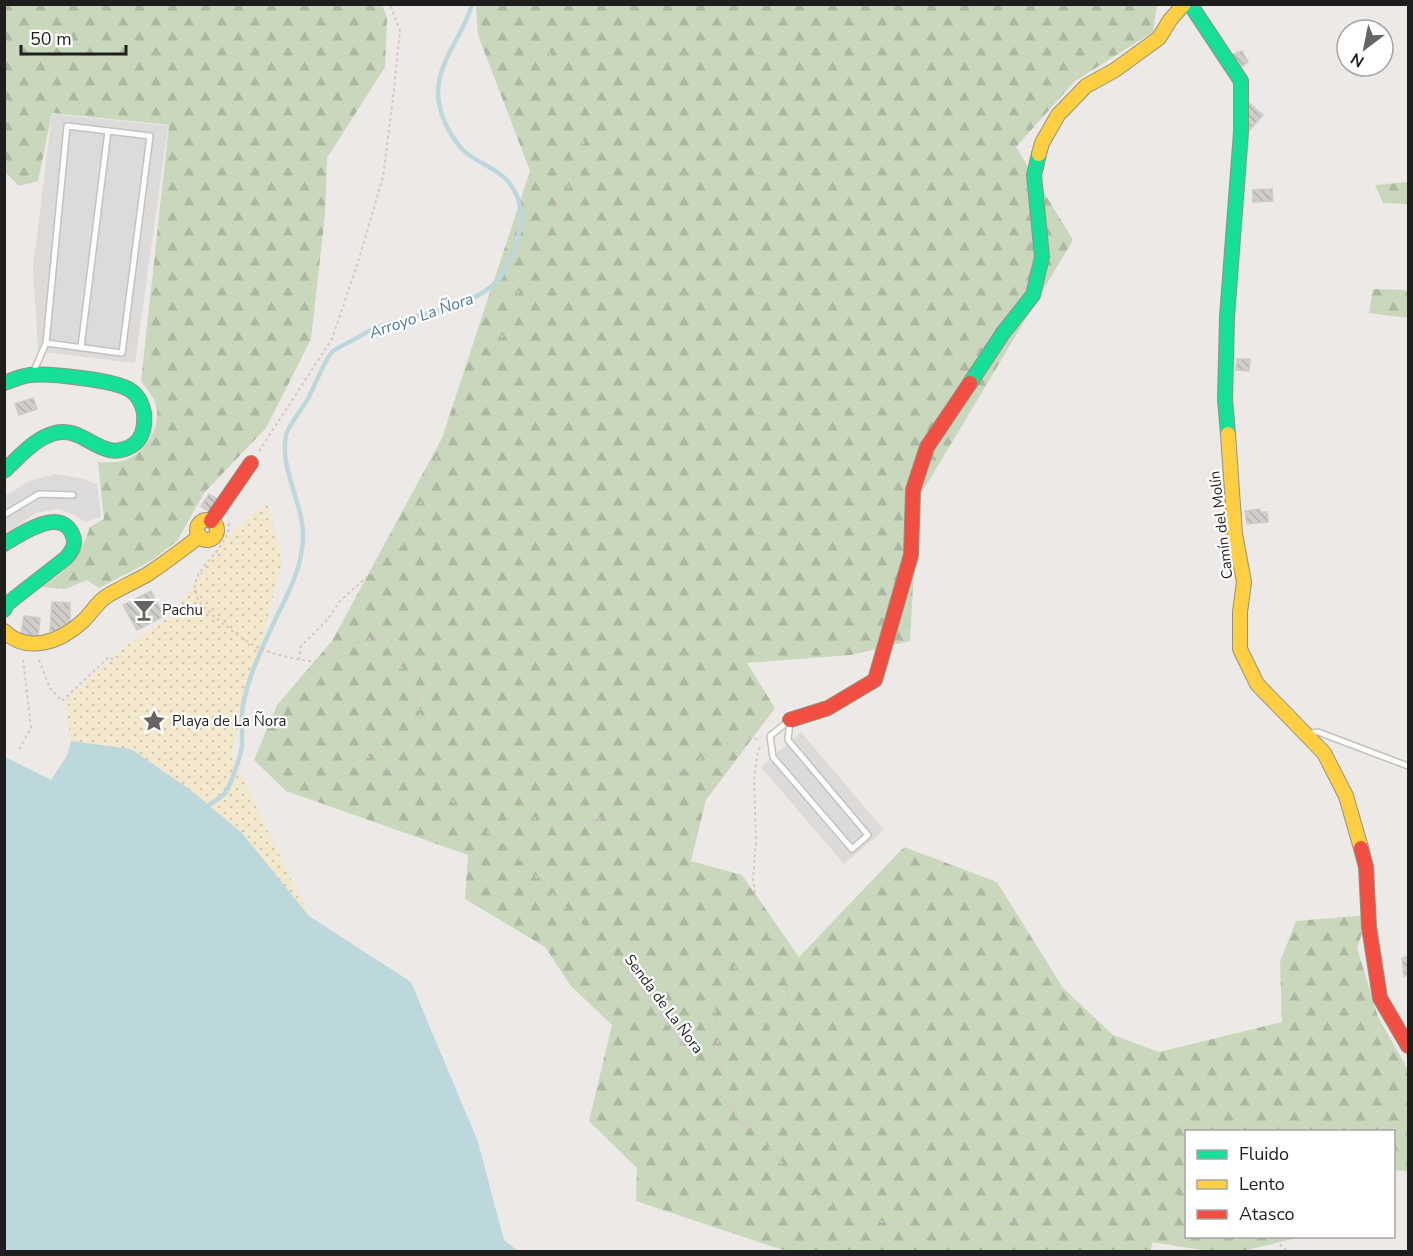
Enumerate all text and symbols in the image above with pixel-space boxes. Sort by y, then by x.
scale bar [21,18,126,56]
north arrow [1335,18,1395,78]
text: 50 m [30,27,72,51]
text: N [1347,47,1368,72]
water label: Arroyo La Ñora [365,288,476,344]
street label: Camín del Molín [1204,470,1238,580]
bar icon: Pachu [131,597,157,623]
place label: Pachu [162,600,203,620]
place icon: Playa de La Ñora [141,708,167,734]
place label: Playa de La Ñora [172,711,286,731]
street label: Senda de La Ñora [620,950,708,1058]
legend [1185,1130,1395,1238]
text: Fluido [1239,1142,1289,1166]
text: Lento [1239,1172,1285,1196]
text: Atasco [1239,1202,1295,1226]

